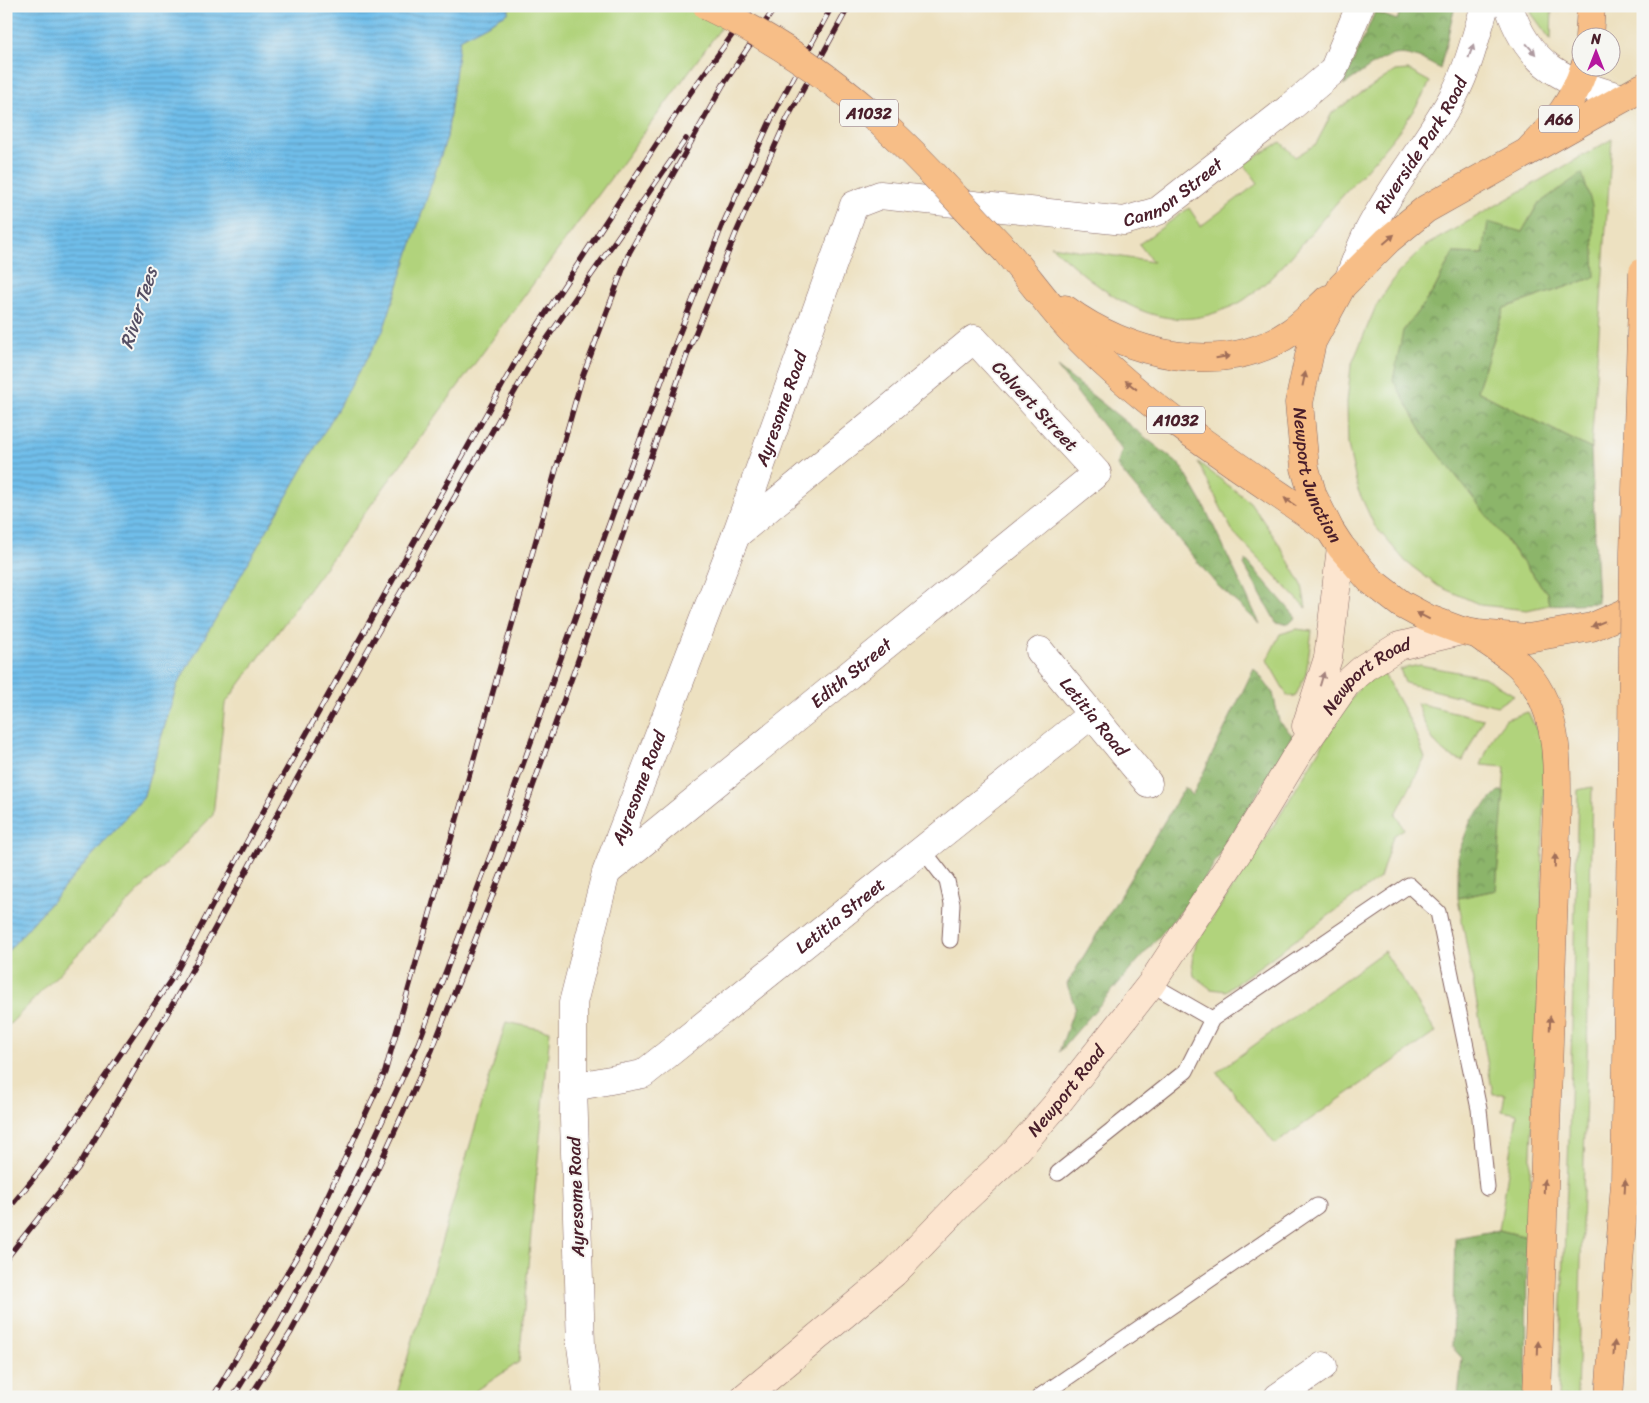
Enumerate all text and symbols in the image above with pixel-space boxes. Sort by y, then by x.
text: N [1590,27,1601,52]
north arrow [1572,28,1622,78]
one-way arrow [1525,43,1537,55]
one-way arrow [1468,44,1475,59]
street label: Riverside Park Road [1366,70,1477,219]
road number: A1032 [840,100,898,126]
road number: A66 [1539,106,1579,132]
street label: Cannon Street [1119,149,1231,236]
one-way arrow [1383,234,1396,245]
water label: River Tees [110,261,168,353]
street label: Ayresome Road [746,345,817,472]
one-way arrow [1215,352,1231,360]
street label: Calvert Street [984,353,1086,459]
one-way arrow [1300,372,1308,387]
one-way arrow [1125,380,1138,391]
road number: A1032 [1147,406,1205,434]
street label: Newport Junction [1283,406,1351,550]
one-way arrow [1283,497,1297,507]
one-way arrow [1416,612,1430,620]
one-way arrow [1590,620,1605,628]
street label: Newport Road [1313,628,1415,722]
street label: Edith Street [803,629,900,717]
street label: Letitia Road [1051,670,1137,765]
one-way arrow [1318,671,1326,686]
street label: Ayresome Road [602,725,676,851]
one-way arrow [1551,853,1559,869]
street label: Letitia Street [788,869,893,962]
one-way arrow [1546,1015,1554,1031]
street label: Newport Road [1019,1036,1115,1144]
street label: Ayresome Road [558,1135,594,1259]
one-way arrow [1540,1177,1548,1193]
one-way arrow [1622,1178,1630,1194]
one-way arrow [1535,1340,1543,1356]
one-way arrow [1610,1340,1618,1356]

